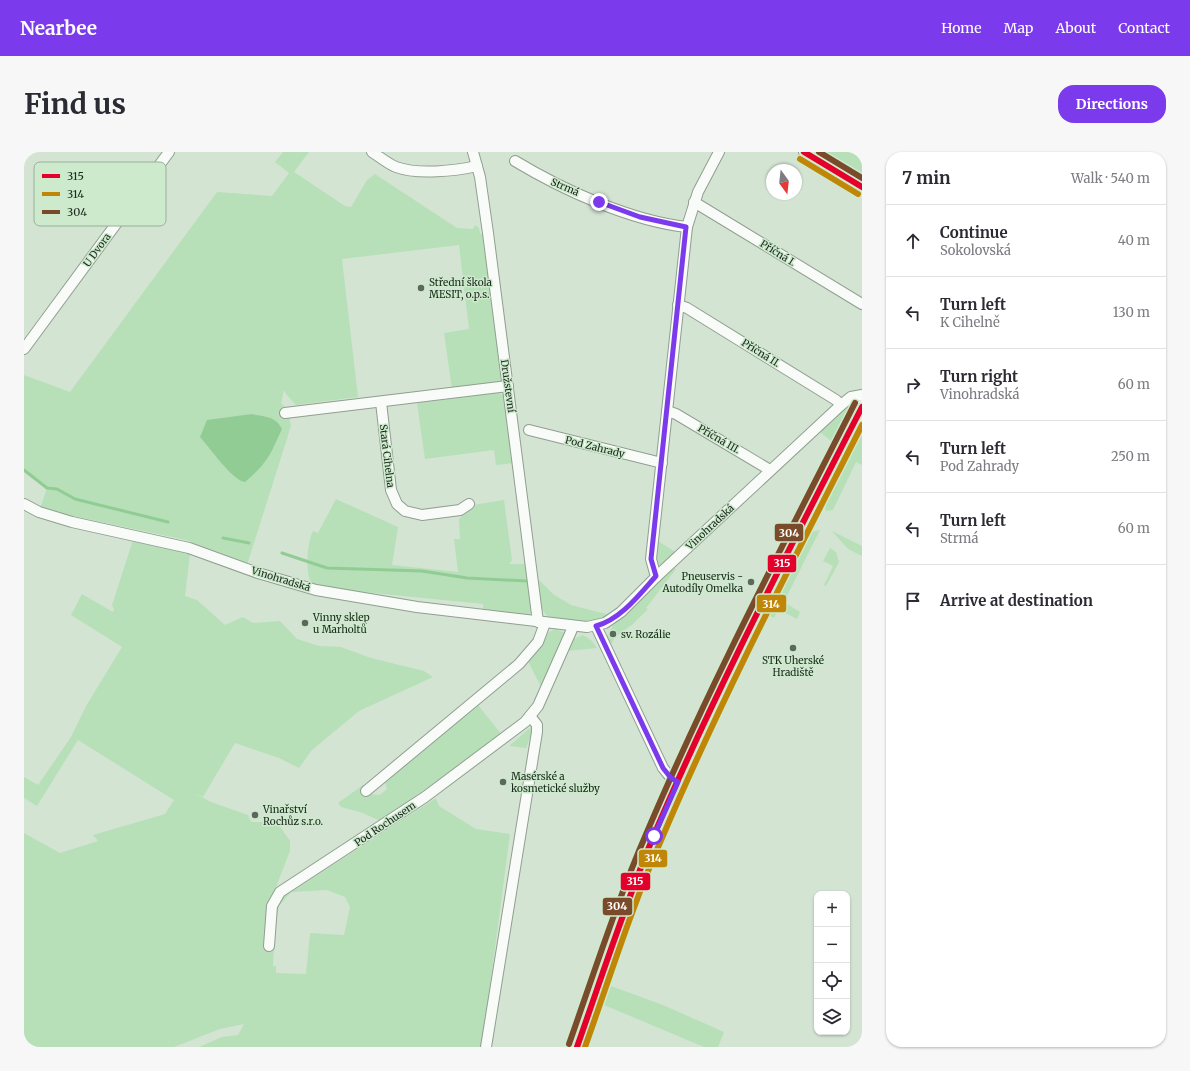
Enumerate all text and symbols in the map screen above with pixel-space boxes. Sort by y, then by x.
text: Nearbee [20,16,97,40]
text: Home [941,19,982,37]
text: Map [1004,19,1033,37]
text: About [1055,19,1096,37]
text: Contact [1118,19,1170,37]
button: Directions [1058,85,1166,123]
text: Find us [24,86,126,122]
legend [34,162,166,226]
north arrow [766,164,802,200]
text: 7 min [902,167,951,189]
text: 315 [67,169,84,183]
text: Walk · 540 m [1071,170,1150,187]
street label: Strmá [549,175,582,199]
text: 314 [67,187,84,201]
route end [590,193,608,211]
text: 304 [67,205,87,219]
text: Continue [940,223,1008,242]
street label: U Dvora [80,230,114,269]
icon: ahead [902,230,924,252]
text: 40 m [1118,232,1150,249]
street label: Příčná I. [758,237,798,269]
text: Sokolovská [940,242,1011,259]
place label: Střední škola MESIT, o.p.s. [429,276,493,301]
marker: Střední škola MESIT, o.p.s. [416,283,426,293]
text: Turn left [940,295,1006,314]
icon: left [902,302,924,324]
text: 130 m [1113,304,1150,321]
text: K Cihelně [940,314,1000,331]
street label: Příčná II. [739,336,783,370]
street label: Družstevní [498,359,518,414]
text: Turn right [940,367,1018,386]
icon: right [902,374,924,396]
text: 60 m [1118,376,1150,393]
text: Vinohradská [940,386,1019,403]
street label: Příčná III. [695,422,743,456]
street label: Stará Cihelna [377,424,397,489]
street label: Pod Zahrady [564,433,626,461]
text: Turn left [940,439,1006,458]
icon: left [902,446,924,468]
text: 250 m [1111,448,1150,465]
text: Pod Zahrady [940,458,1019,475]
street label: Vinohradská [683,501,737,553]
text: Turn left [940,511,1006,530]
icon: left [902,518,924,540]
text: 60 m [1118,520,1150,537]
line badge: 304 [774,523,804,542]
text: 304 [779,526,799,540]
text: Strmá [940,530,979,547]
line badge: 315 [767,554,797,573]
text: 315 [773,556,791,570]
street label: Vinohradská [249,564,313,594]
place label: Pneuservis - Autodíly Omelka [662,570,744,595]
marker: Pneuservis - Autodíly Omelka [746,577,756,587]
icon: arrive [902,590,924,612]
text: Arrive at destination [940,591,1093,610]
line badge: 314 [756,594,787,613]
text: 314 [762,597,780,611]
place label: Vinny sklep u Marholtů [312,611,370,636]
marker: Vinny sklep u Marholtů [300,618,310,628]
place label: sv. Rozálie [621,628,671,641]
marker: sv. Rozálie [608,629,618,639]
marker: STK Uherské Hradiště [788,643,798,653]
place label: STK Uherské Hradiště [762,654,824,679]
place label: Masérské a kosmetické služby [511,770,600,795]
marker: Masérské a kosmetické služby [498,777,508,787]
street label: Pod Rochusem [352,799,418,849]
place label: Vinařství Rochůz s.r.o. [262,803,323,828]
marker: Vinařství Rochůz s.r.o. [250,810,260,820]
route start [645,827,663,845]
line badge: 314 [638,849,668,868]
text: 314 [644,851,662,865]
line badge: 315 [620,872,651,891]
text: 315 [626,874,644,888]
map controls [814,891,850,1035]
button: + [814,891,850,927]
line badge: 304 [602,897,633,916]
text: 304 [607,899,627,913]
button: − [814,927,850,963]
button: locate [814,963,850,999]
button: layers [814,999,850,1035]

